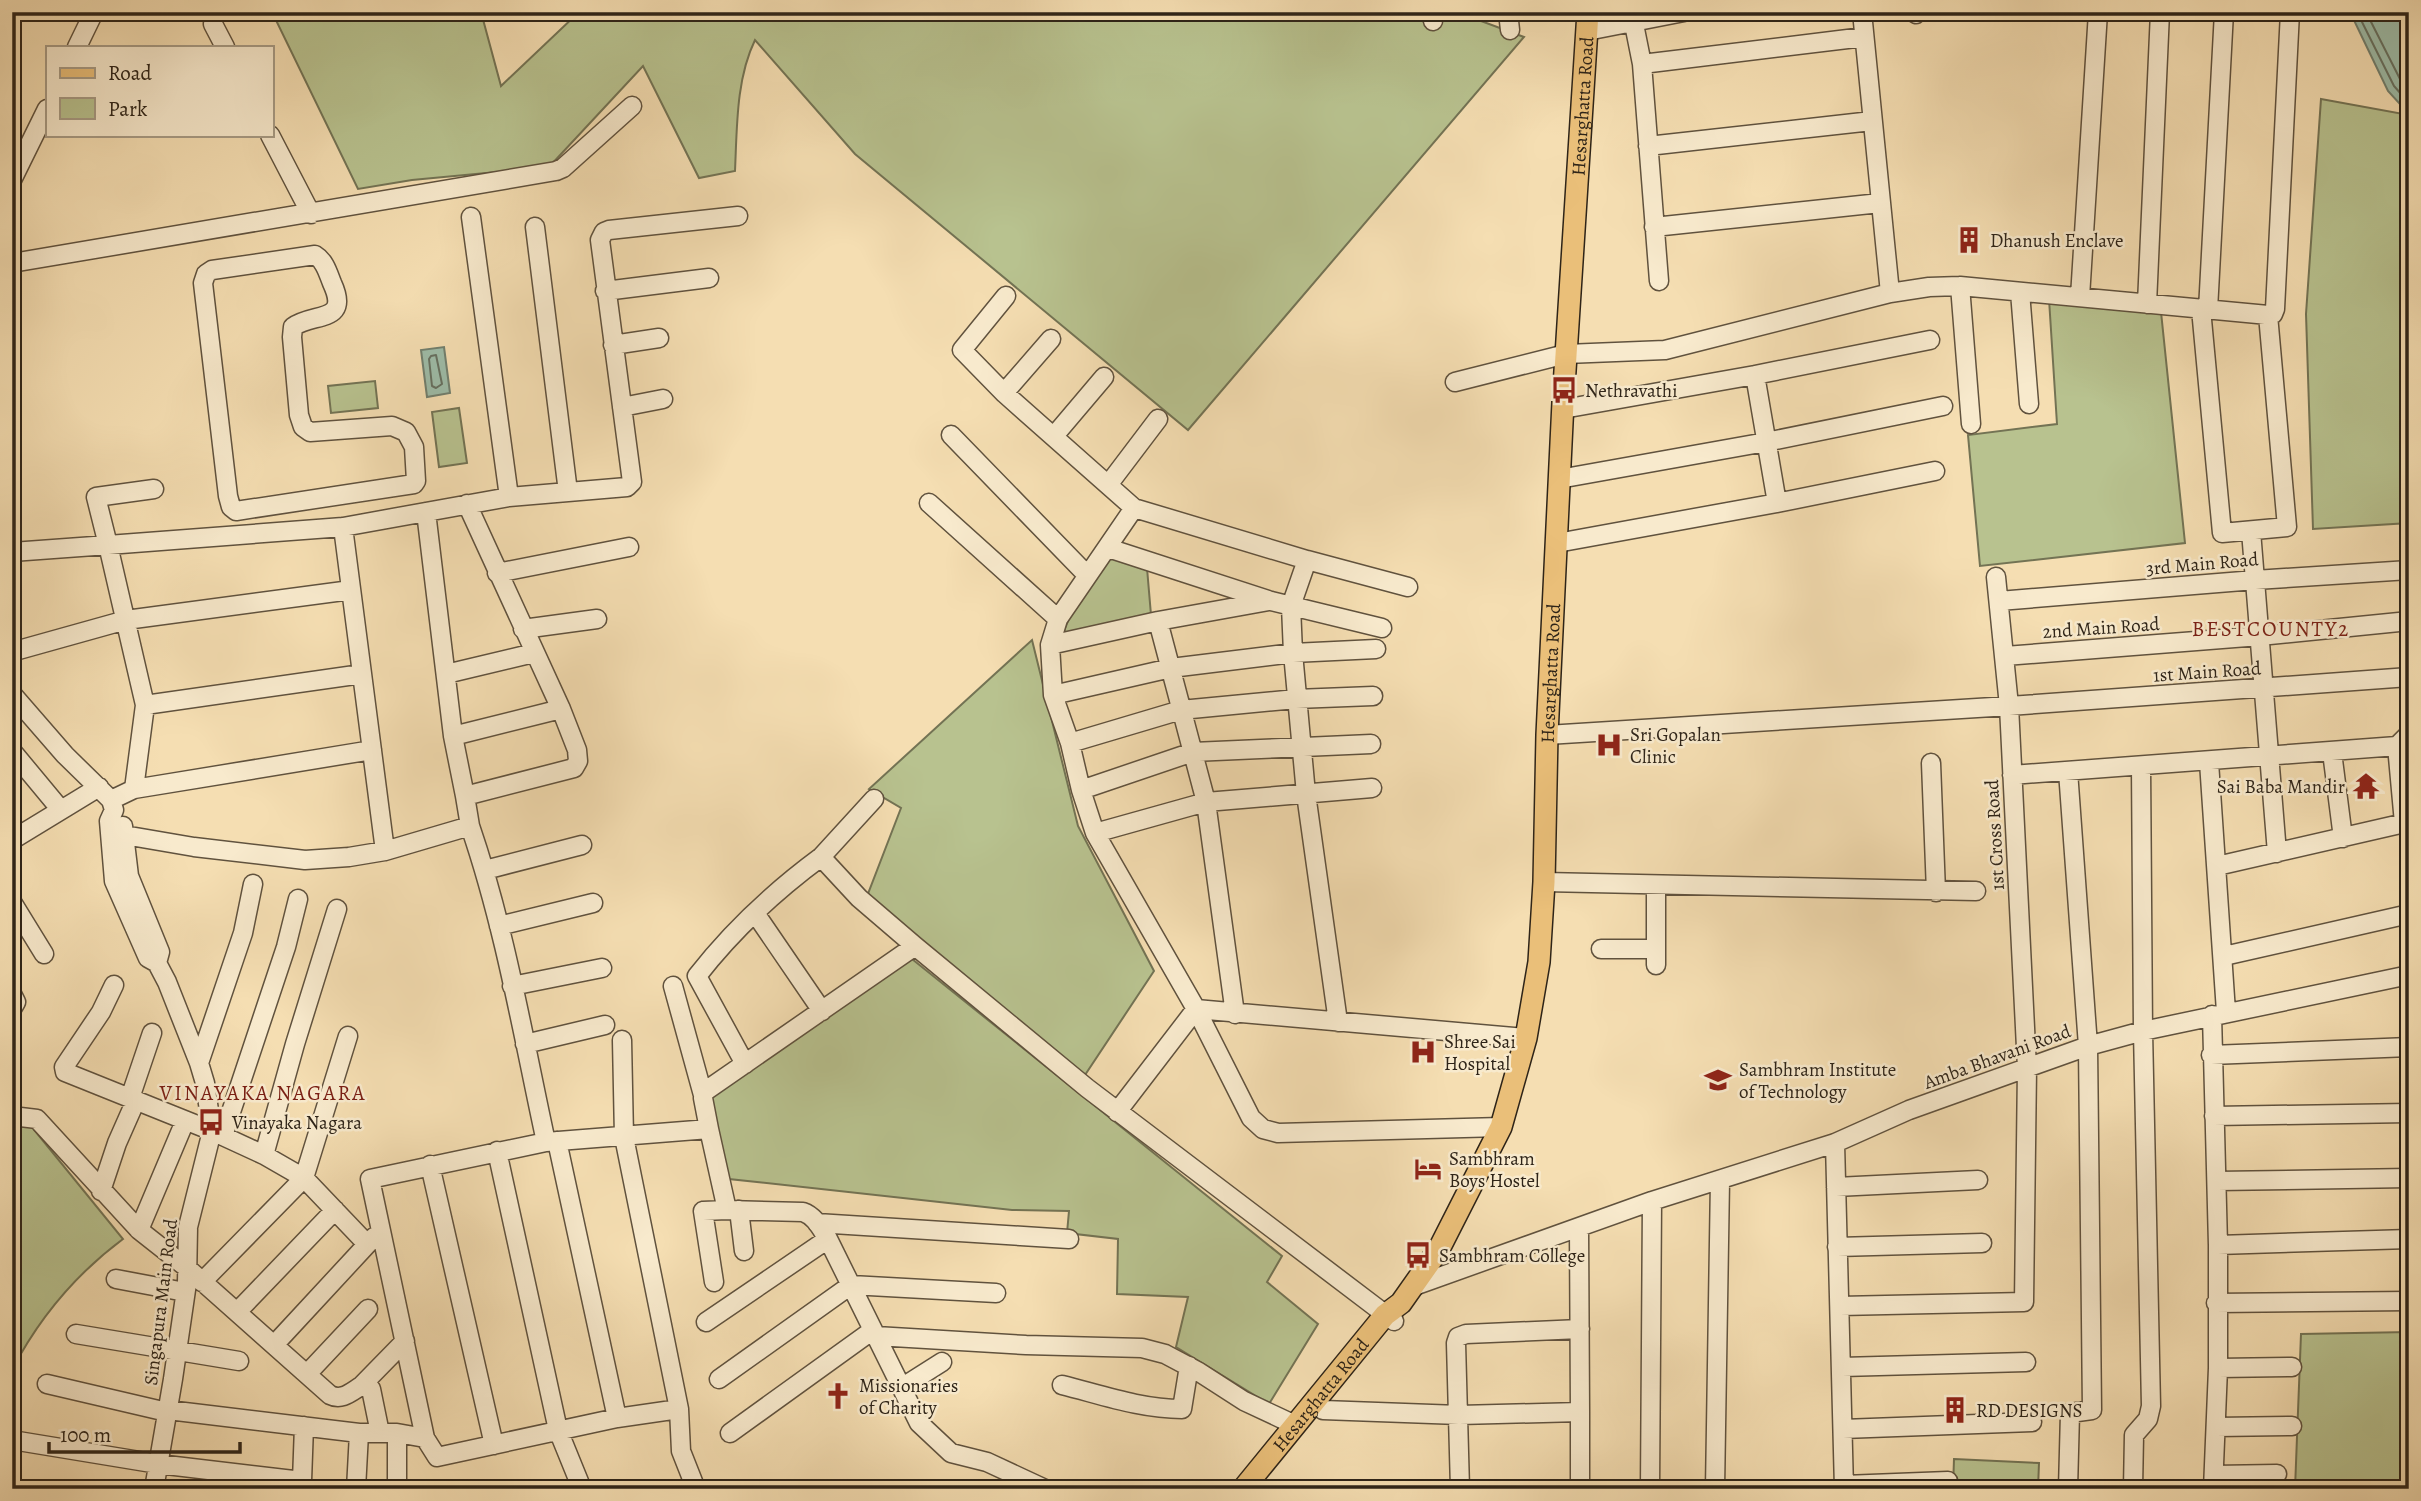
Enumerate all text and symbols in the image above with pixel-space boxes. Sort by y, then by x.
street label: Hesarghatta Road [1566,35,1600,177]
legend [46,46,273,136]
text: Road [108,59,152,87]
text: Park [108,95,148,123]
building icon: Dhanush Enclave [1954,225,1984,255]
place label: Dhanush Enclave [1990,228,2124,254]
bus stop icon: Nethravathi [1549,375,1579,405]
place label: Nethravathi [1585,378,1678,404]
street label: 3rd Main Road [2145,546,2260,582]
street label: Hesarghatta Road [1535,602,1567,743]
street label: 2nd Main Road [2042,611,2161,645]
district label: BESTCOUNTY2 [2192,615,2350,643]
street label: 1st Main Road [2152,655,2263,689]
place label: Sri Gopalan Clinic [1630,722,1721,770]
hospital icon: Sri Gopalan Clinic [1594,730,1624,760]
temple icon: Sai Baba Mandir [2351,771,2381,801]
place label: Sai Baba Mandir [2217,774,2345,800]
street label: 1st Cross Road [1979,778,2011,891]
street label: Amba Bhavani Road [1919,1018,2075,1096]
place label: Shree Sai Hospital [1444,1029,1516,1077]
hospital icon: Shree Sai Hospital [1408,1037,1438,1067]
place label: Sambhram Institute of Technology [1739,1057,1896,1105]
school or university icon: Sambhram Institute of Technology [1703,1065,1733,1095]
district label: VINAYAKA NAGARA [158,1079,367,1107]
bus stop icon: Vinayaka Nagara [196,1107,226,1137]
place label: Vinayaka Nagara [231,1110,362,1136]
place label: Sambhram Boys Hostel [1449,1146,1540,1194]
hotel icon: Sambhram Boys Hostel [1413,1154,1443,1184]
street label: Singapura Main Road [138,1217,184,1387]
bus stop icon: Sambhram College [1403,1240,1433,1270]
place label: Sambhram College [1439,1243,1585,1269]
street label: Hesarghatta Road [1267,1332,1376,1457]
place label: Missionaries of Charity [859,1373,958,1421]
church icon: Missionaries of Charity [823,1381,853,1411]
building icon: RD DESIGNS [1940,1395,1970,1425]
place label: RD DESIGNS [1976,1398,2083,1424]
scale bar [49,1410,240,1454]
text: 100 m [60,1421,111,1449]

